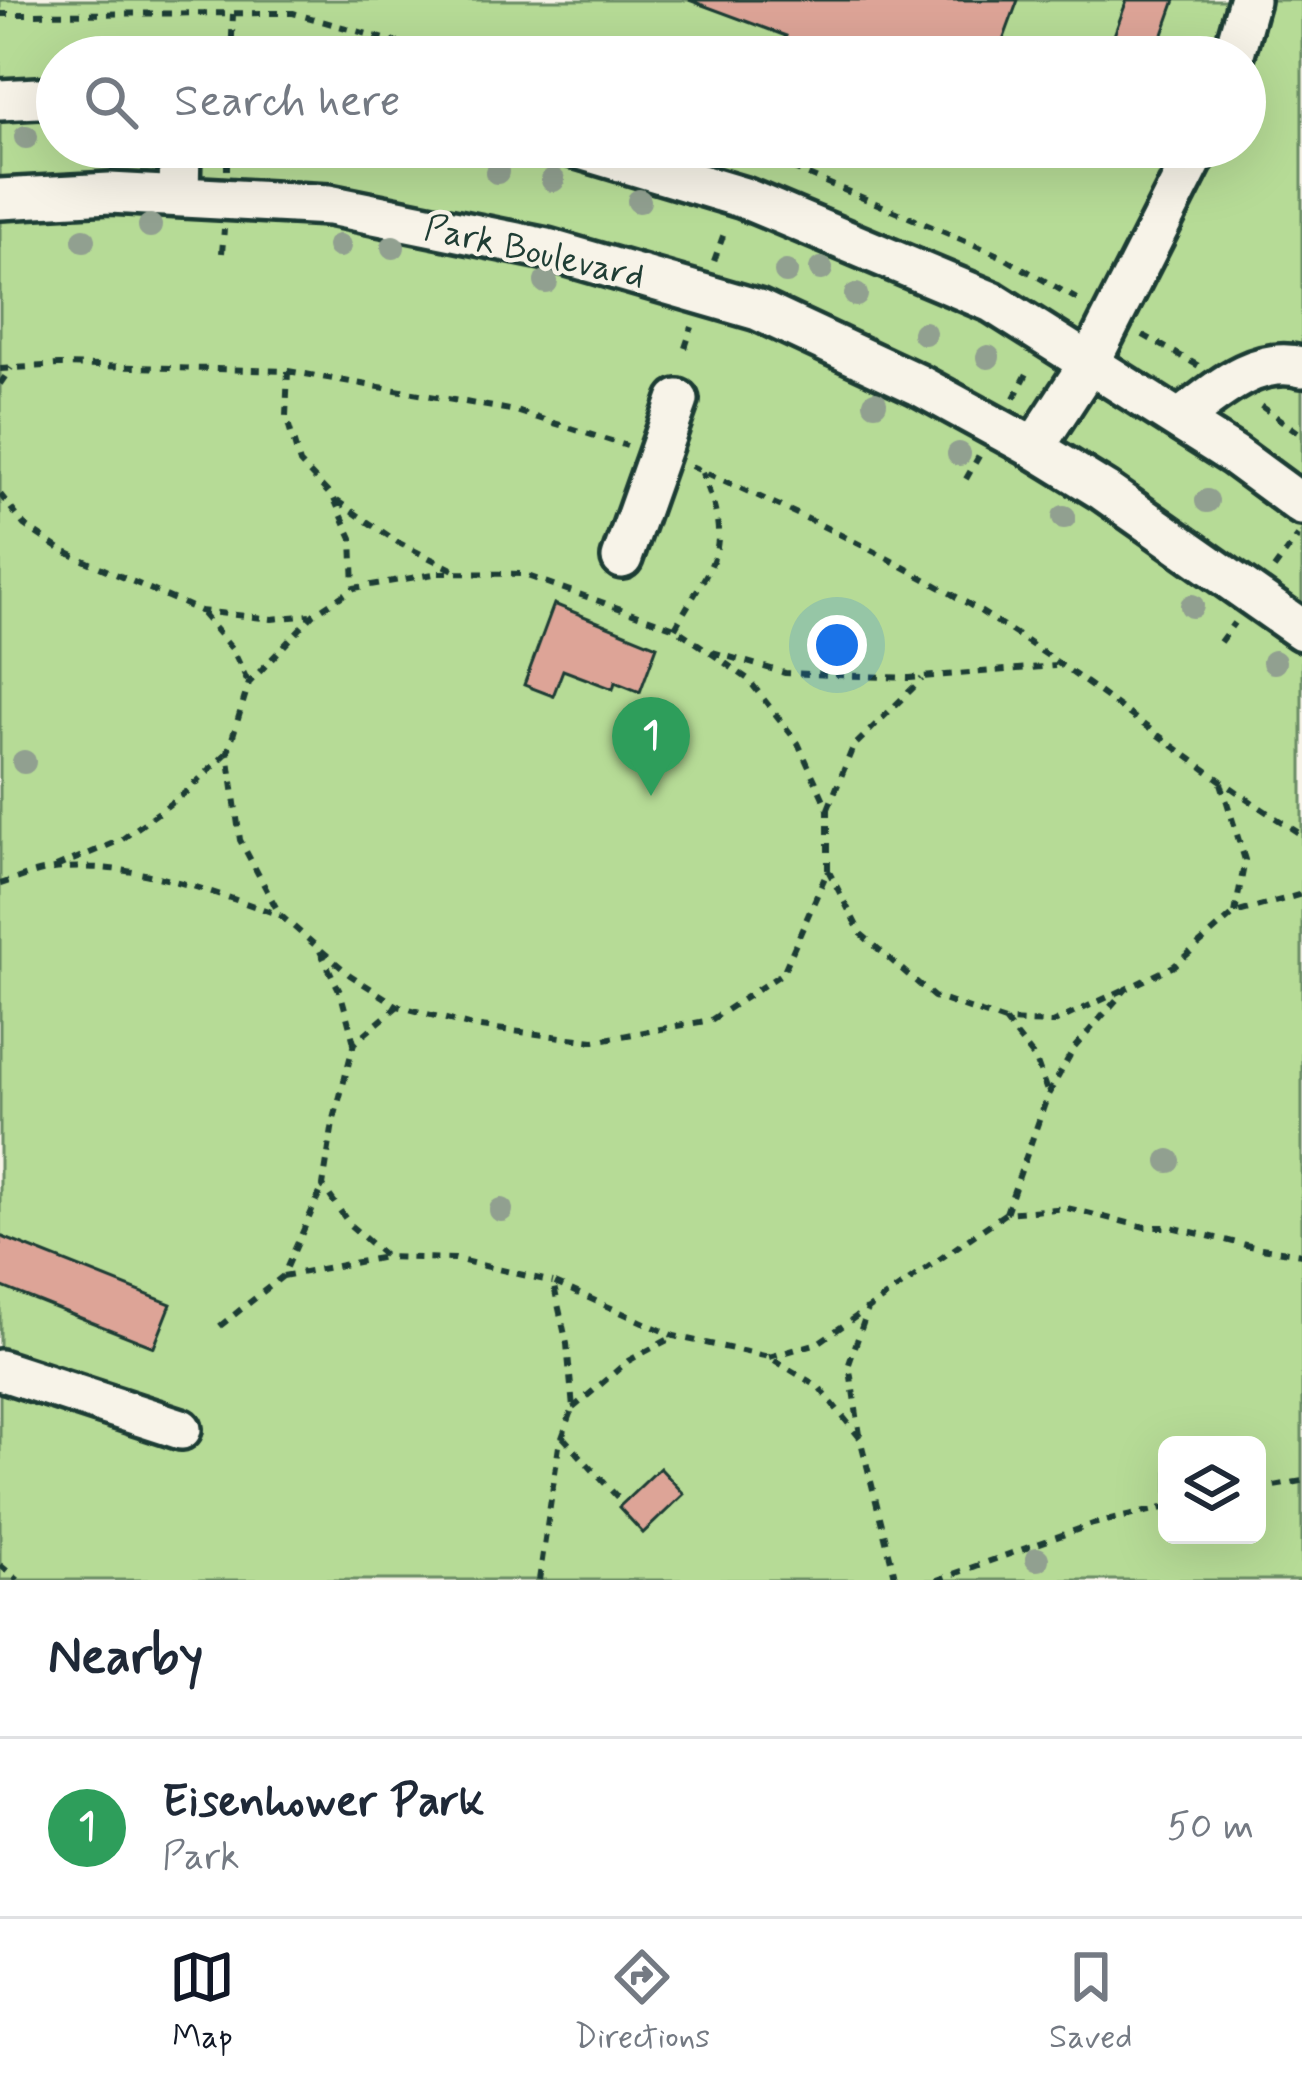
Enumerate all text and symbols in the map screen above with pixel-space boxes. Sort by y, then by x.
search box [36,36,1266,168]
icon: search [78,69,144,135]
text: Search here [174,73,401,132]
street label: Park Boulevard [420,205,649,302]
your location [807,615,867,675]
pin: 1 [612,697,690,796]
map controls [1158,1436,1266,1544]
button: layers [1158,1436,1266,1544]
text: Nearby [48,1625,203,1691]
text: Eisenhower Park [162,1773,484,1832]
text: 1 [78,1802,96,1853]
text: 50 m [1167,1802,1254,1853]
text: Park [162,1832,240,1883]
tab: Map [169,1944,235,2060]
tab: Directions [574,1944,710,2060]
tab: Saved [1049,1944,1133,2060]

